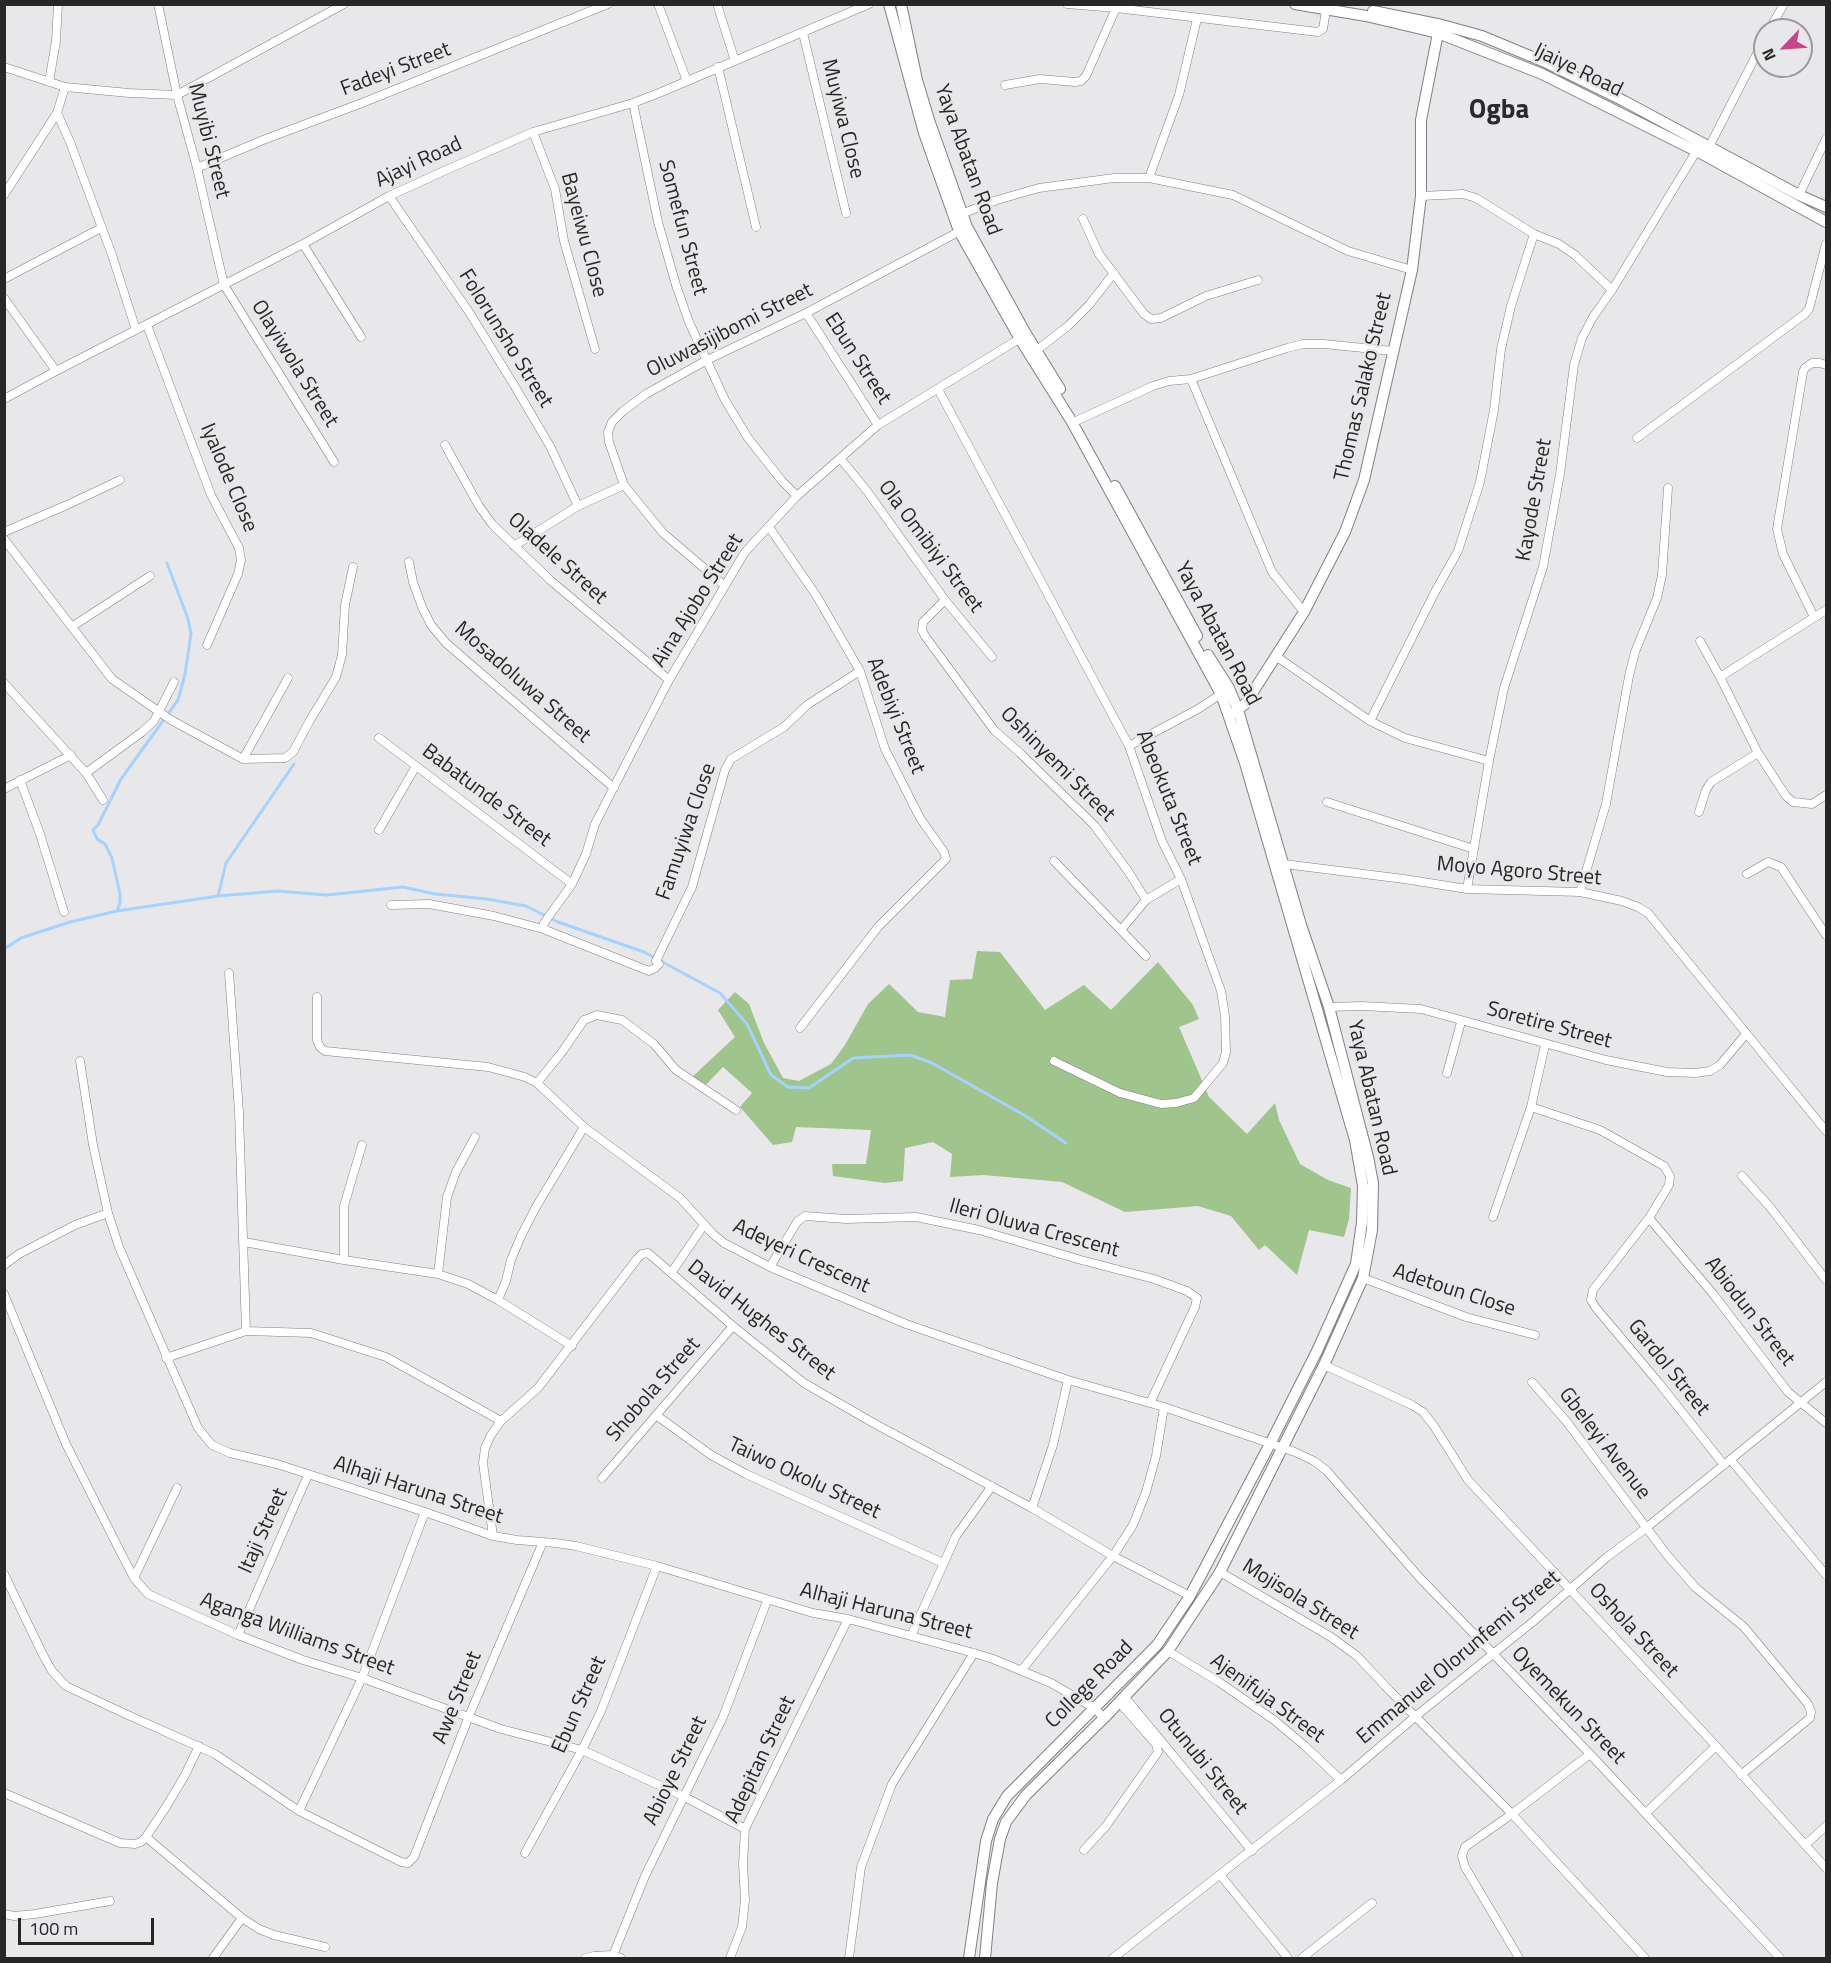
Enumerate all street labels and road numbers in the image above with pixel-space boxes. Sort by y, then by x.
street label: Fadeyi Street [337,37,455,103]
street label: Ijaiye Road [1530,39,1626,103]
street label: Muyiwa Close [815,57,869,181]
street label: Muyibi Street [182,81,234,201]
street label: Yaya Abatan Road [928,81,1006,239]
street label: Ajayi Road [372,132,466,194]
street label: Somefun Street [652,158,712,298]
street label: Bayeiwu Close [554,170,612,300]
street label: Folorunsho Street [452,265,558,413]
street label: Oluwasijibomi Street [643,278,817,384]
street label: Thomas Salako Street [1330,290,1398,484]
street label: Olayiwola Street [245,296,343,432]
street label: Ebun Street [818,309,896,409]
street label: Iyalode Close [194,420,262,536]
street label: Kayode Street [1512,437,1558,563]
street label: Ola Omibiyi Street [872,476,988,618]
street label: Oladele Street [502,508,612,610]
street label: Aina Ajobo Street [647,530,749,672]
street label: Yaya Abatan Road [1169,558,1265,710]
street label: Mosadoluwa Street [449,617,595,749]
street label: Adebiyi Street [860,654,930,778]
street label: Oshinyemi Street [994,702,1120,828]
street label: Abeokuta Street [1130,727,1206,869]
street label: Babatunde Street [416,739,556,853]
street label: Famuyiwa Close [652,760,722,904]
street label: Moyo Agoro Street [1436,852,1602,892]
street label: Soretire Street [1484,997,1614,1055]
street label: Yaya Abatan Road [1341,1018,1401,1178]
street label: Ileri Oluwa Crescent [946,1194,1122,1264]
street label: Adeyeri Crescent [729,1214,873,1300]
street label: Abiodun Street [1699,1252,1799,1372]
street label: David Hughes Street [682,1255,840,1387]
street label: Adetoun Close [1390,1259,1518,1323]
street label: Gardol Street [1622,1315,1714,1421]
street label: Shobola Street [602,1333,706,1447]
street label: Gbeleyi Avenue [1553,1383,1655,1505]
street label: Taiwo Okolu Street [724,1433,884,1525]
street label: Alhaji Haruna Street [330,1452,506,1530]
street label: Itaji Street [234,1484,294,1578]
street label: Mojisola Street [1237,1554,1363,1646]
street label: Emmanuel Olorunfemi Street [1352,1566,1566,1750]
street label: Alhaji Haruna Street [797,1578,975,1646]
street label: Oshola Street [1583,1578,1683,1684]
street label: Aganga Williams Street [196,1588,398,1682]
street label: College Road [1041,1636,1139,1734]
street label: Oyemekun Street [1506,1642,1630,1770]
street label: Awe Street [428,1648,488,1748]
street label: Ajenifuja Street [1205,1649,1329,1749]
street label: Ebun Street [547,1652,613,1758]
street label: Adepitan Street [720,1692,802,1828]
street label: Otunubi Street [1152,1704,1252,1820]
street label: Abioye Street [639,1712,713,1830]

